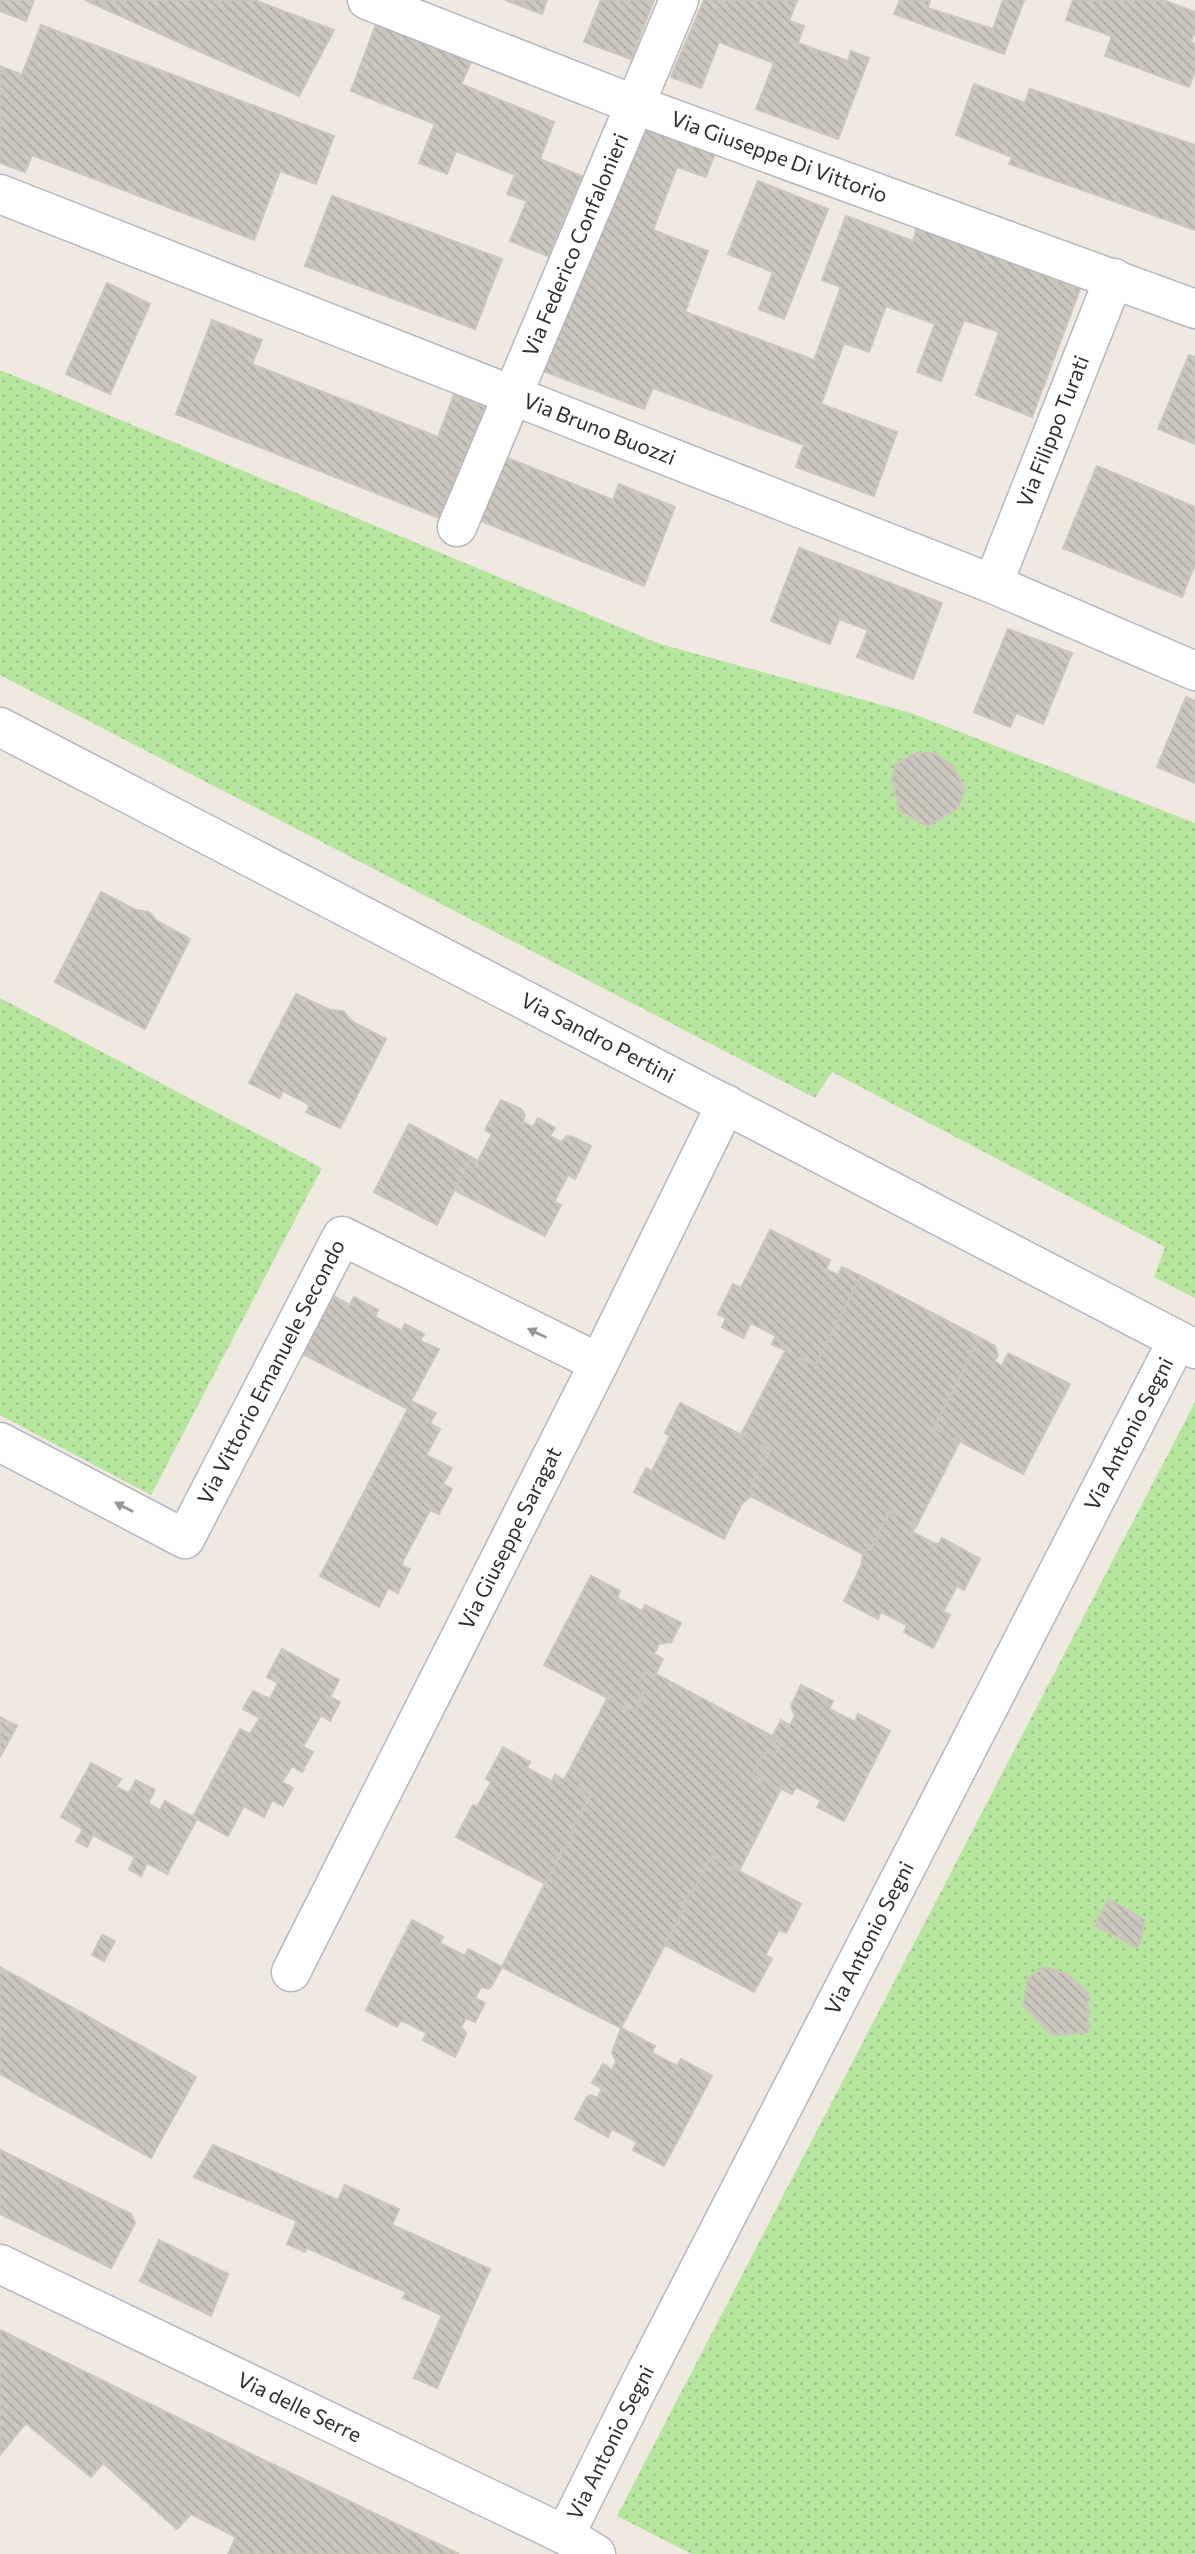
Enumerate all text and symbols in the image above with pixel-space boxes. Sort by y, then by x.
street label: Via Giuseppe Di Vittorio [668,105,891,207]
street label: Via Federico Confalonieri [516,129,632,360]
street label: Via Filippo Turati [1011,351,1093,510]
street label: Via Bruno Buozzi [520,387,680,469]
street label: Via Sandro Pertini [517,986,680,1087]
street label: Via Vittorio Emanuele Secondo [191,1235,349,1508]
one-way arrow [527,1327,547,1338]
street label: Via Antonio Segni [1078,1353,1177,1514]
street label: Via Giuseppe Saragat [452,1442,566,1633]
one-way arrow [114,1502,134,1514]
street label: Via Antonio Segni [818,1857,918,2018]
street label: Via Antonio Segni [561,2361,658,2523]
street label: Via delle Serre [234,2366,366,2447]

